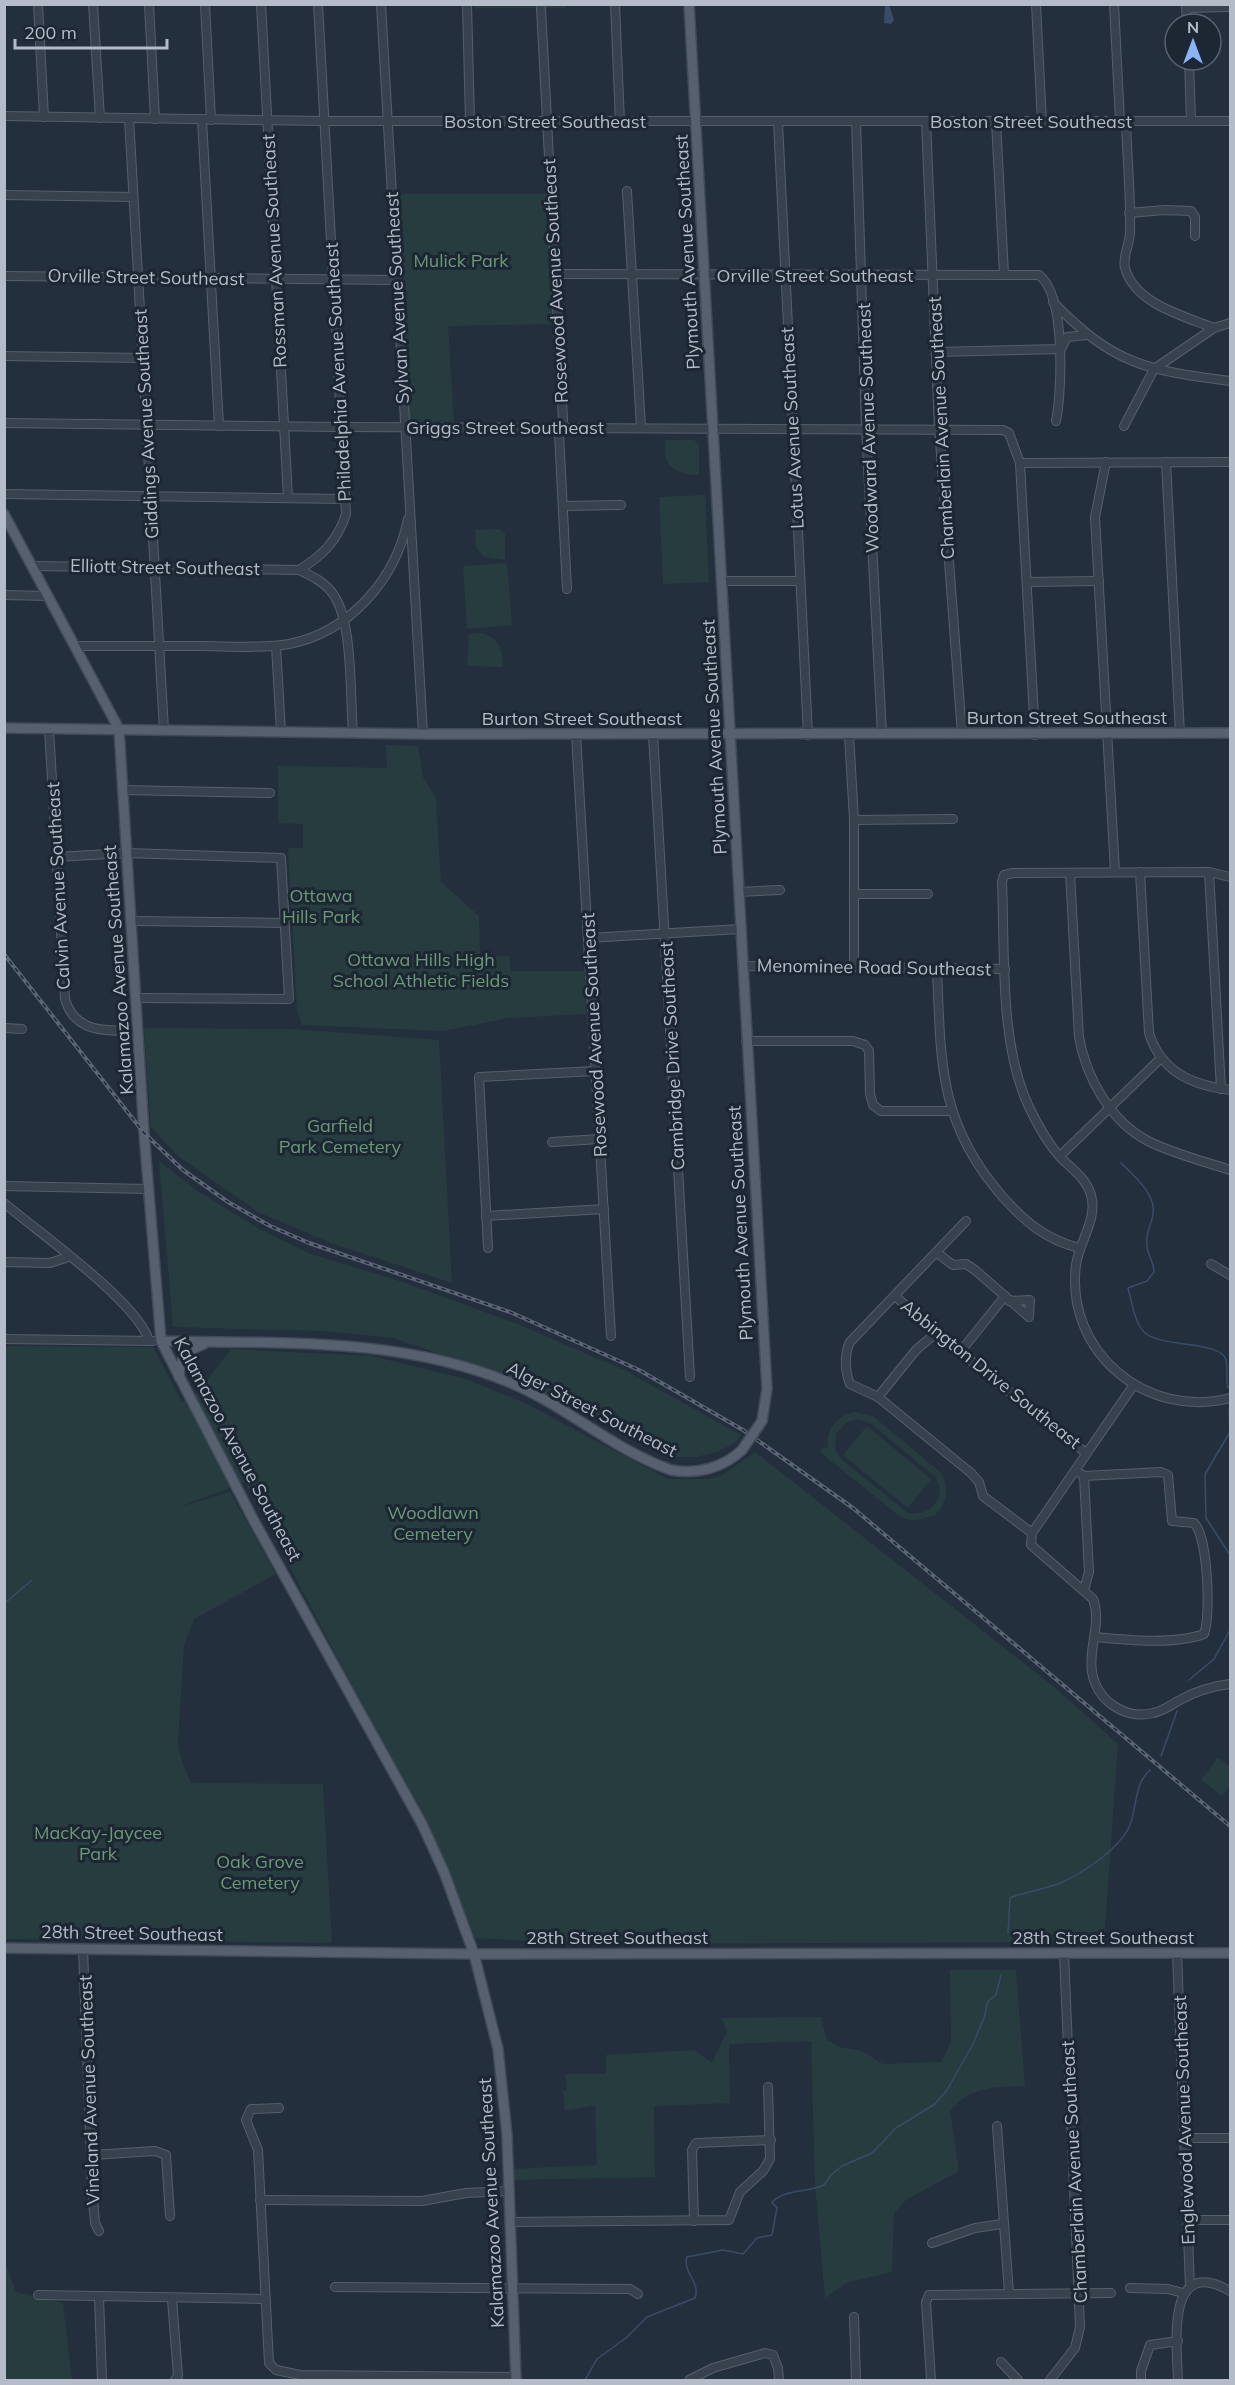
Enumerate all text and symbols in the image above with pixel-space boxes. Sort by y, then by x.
scale bar [15,12,166,50]
north arrow [1163,12,1223,72]
text: N [1187,17,1199,37]
text: 200 m [24,21,77,44]
street label: Boston Street Southeast [444,110,646,133]
street label: Boston Street Southeast [930,110,1132,133]
street label: Rossman Avenue Southeast [256,134,292,368]
street label: Plymouth Avenue Southeast [669,134,705,370]
street label: Rosewood Avenue Southeast [537,158,573,404]
street label: Sylvan Avenue Southeast [380,191,414,405]
street label: Philadelphia Avenue Southeast [320,242,356,502]
park label: Mulick Park [413,249,509,272]
street label: Orville Street Southeast [47,264,245,290]
street label: Orville Street Southeast [717,264,913,287]
street label: Chamberlain Avenue Southeast [923,296,959,560]
street label: Woodward Avenue Southeast [852,303,884,553]
street label: Giddings Avenue Southeast [128,308,164,540]
street label: Lotus Avenue Southeast [775,326,809,530]
street label: Griggs Street Southeast [406,416,604,439]
street label: Elliott Street Southeast [70,554,260,580]
street label: Plymouth Avenue Southeast [696,619,732,855]
street label: Burton Street Southeast [967,706,1167,729]
street label: Burton Street Southeast [482,707,682,730]
street label: Calvin Avenue Southeast [41,782,75,990]
street label: Kalamazoo Avenue Southeast [98,844,138,1096]
park label: Ottawa Hills Park [282,884,361,928]
street label: Rosewood Avenue Southeast [576,912,612,1158]
street label: Cambridge Drive Southeast [655,941,689,1171]
park label: Ottawa Hills High School Athletic Fields [333,948,509,992]
street label: Menominee Road Southeast [757,953,991,981]
street label: Plymouth Avenue Southeast [722,1105,758,1341]
park label: Garfield Park Cemetery [279,1114,402,1158]
street label: Abbington Drive Southeast [896,1294,1086,1454]
street label: Kalamazoo Avenue Southeast [169,1333,307,1565]
street label: Alger Street Southeast [503,1356,681,1462]
park label: Woodlawn Cemetery [387,1501,479,1545]
park label: MacKay-Jaycee Park [34,1821,162,1865]
park label: Oak Grove Cemetery [216,1850,304,1894]
street label: 28th Street Southeast [41,1920,223,1946]
street label: 28th Street Southeast [526,1926,708,1949]
street label: 28th Street Southeast [1012,1926,1194,1949]
street label: Vineland Avenue Southeast [73,1975,105,2205]
street label: Englewood Avenue Southeast [1168,1995,1200,2245]
street label: Chamberlain Avenue Southeast [1056,2040,1092,2304]
street label: Kalamazoo Avenue Southeast [473,2077,509,2329]

